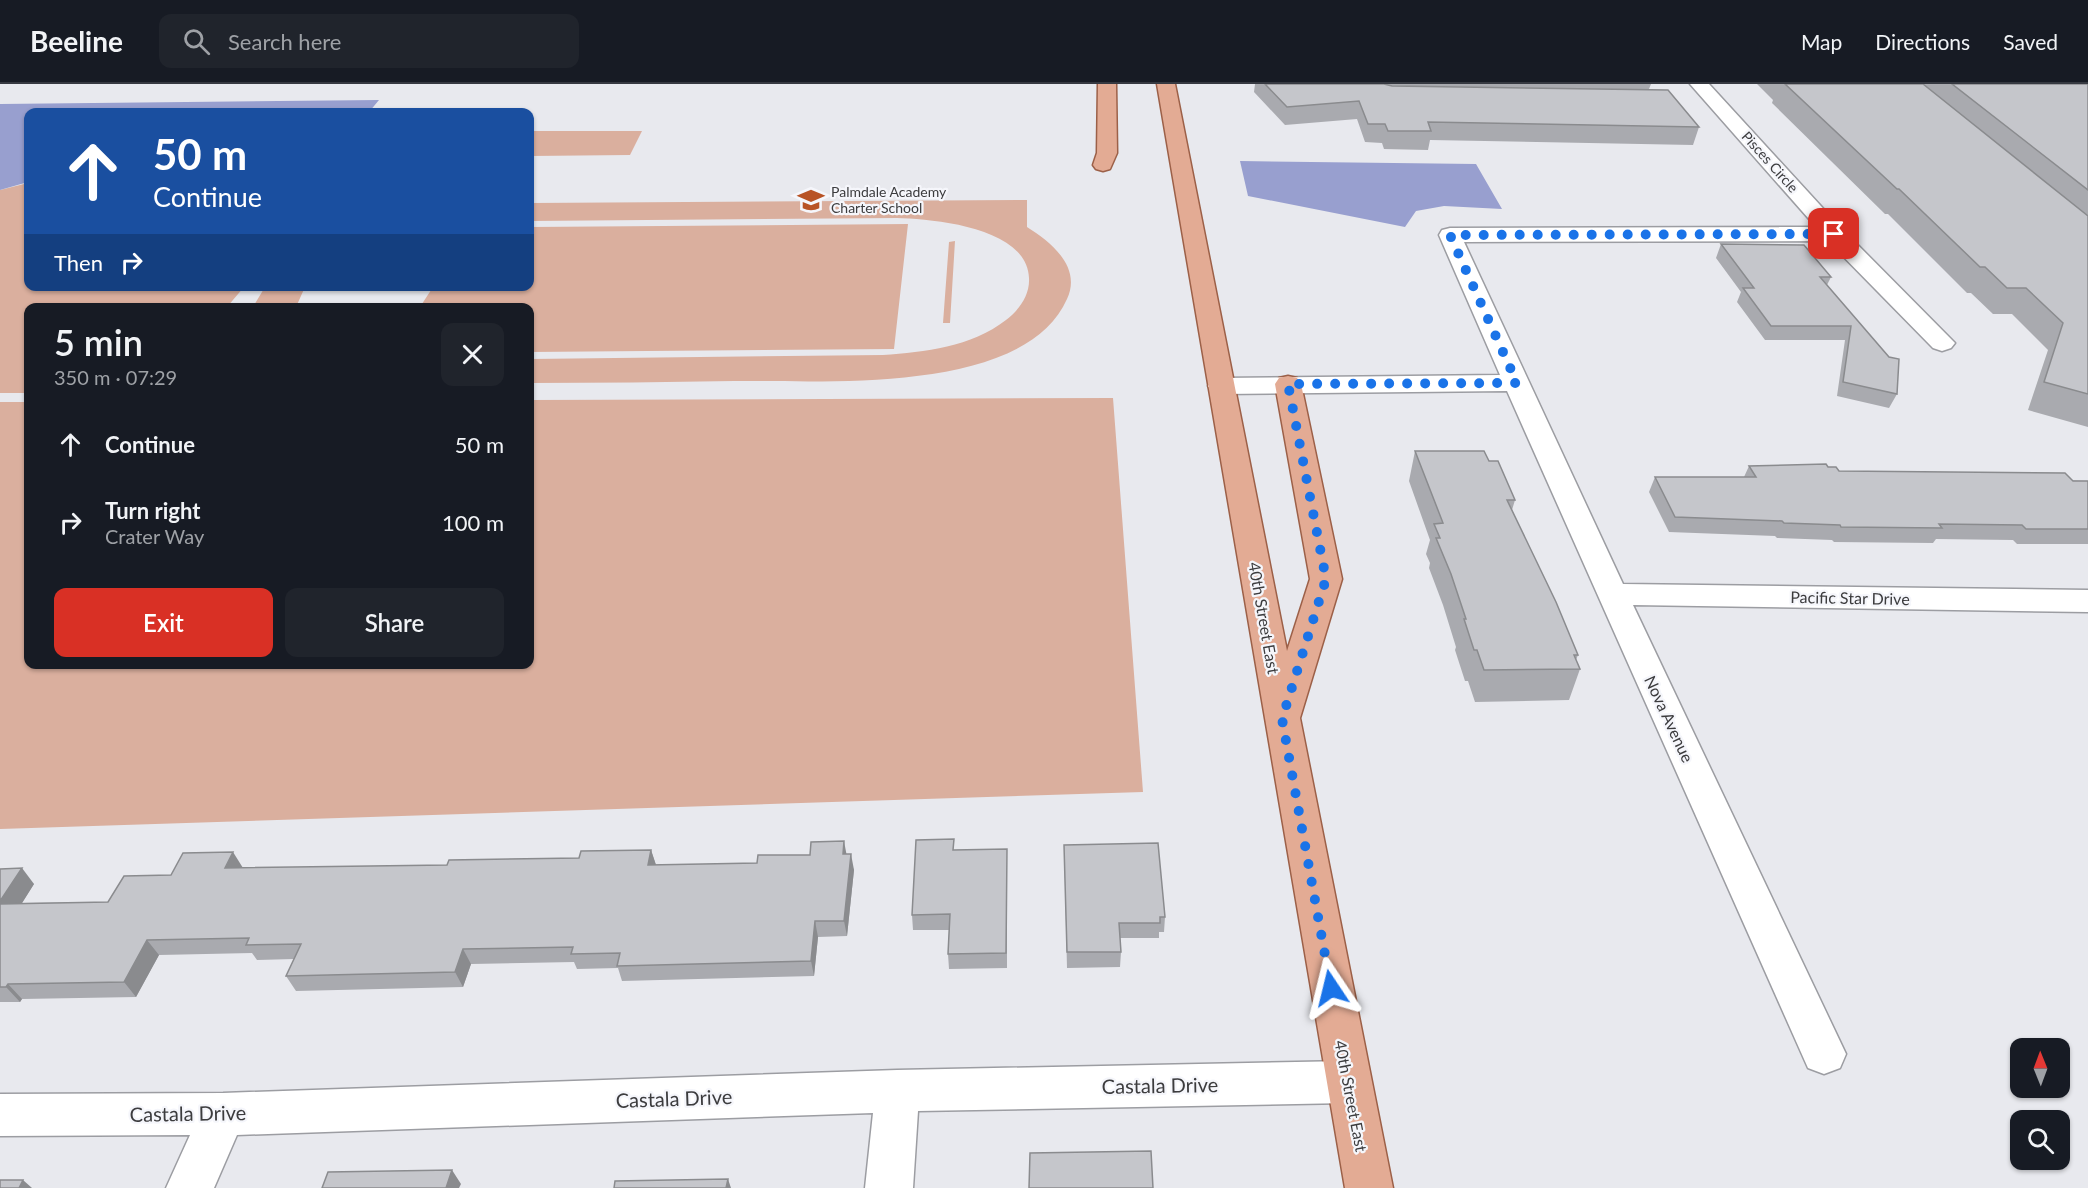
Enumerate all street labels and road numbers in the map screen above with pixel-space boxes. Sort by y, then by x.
street label: Pisces Circle [1739,128,1802,196]
street label: 40th Street East [1245,560,1284,676]
street label: Pacific Star Drive [1790,587,1910,608]
street label: Nova Avenue [1641,672,1698,765]
street label: 40th Street East [1331,1038,1372,1154]
street label: Castala Drive [1102,1072,1218,1098]
street label: Castala Drive [615,1084,733,1112]
street label: Castala Drive [130,1100,246,1126]

